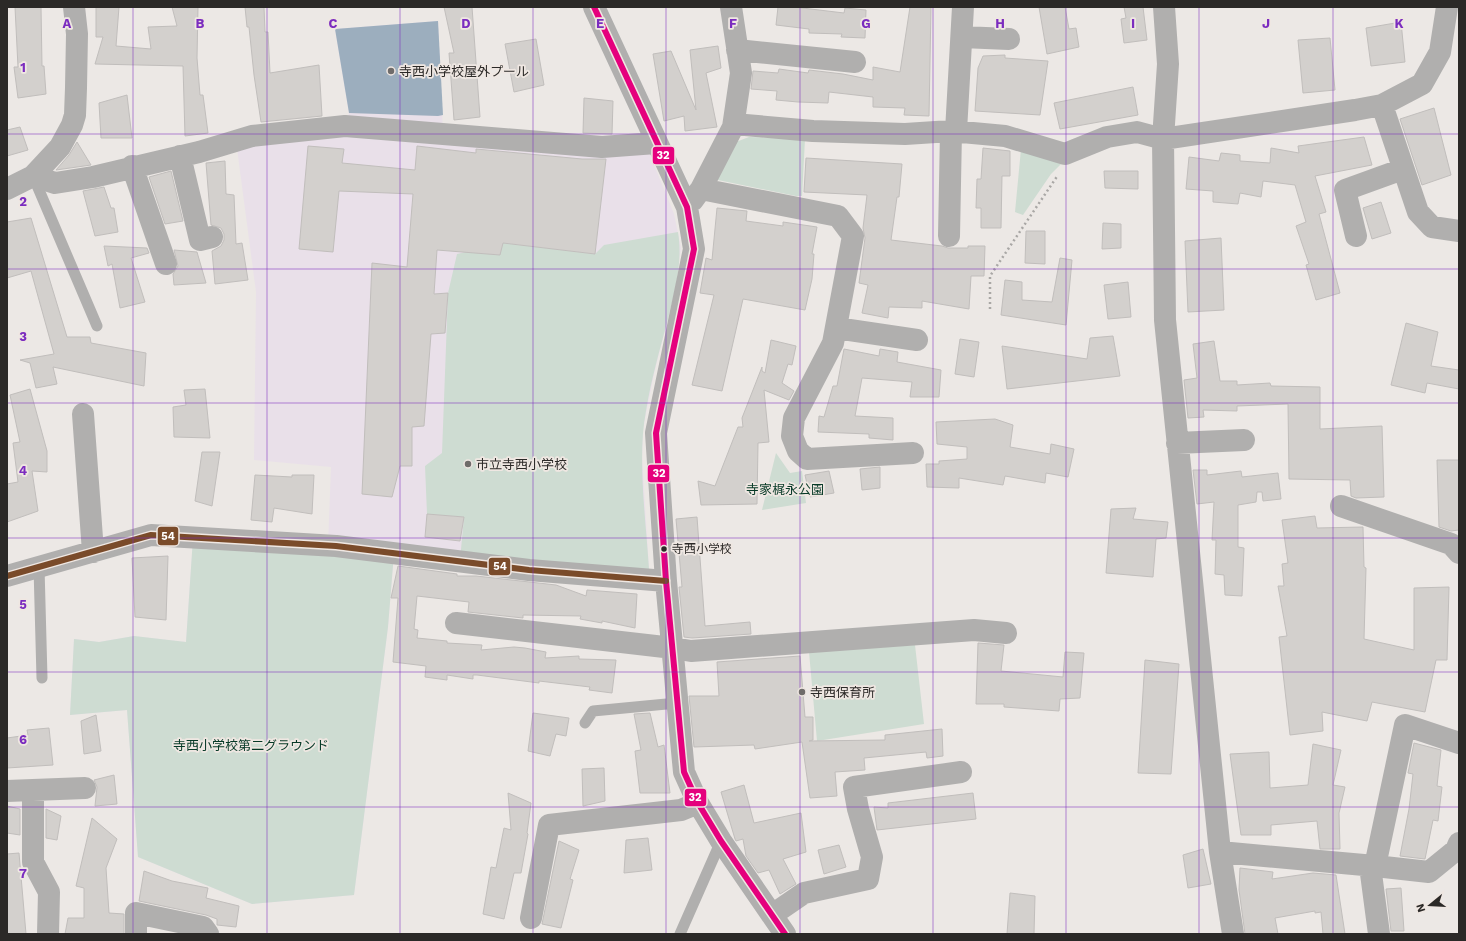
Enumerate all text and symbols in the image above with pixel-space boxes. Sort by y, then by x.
text: A [63,16,72,31]
text: B [196,16,205,31]
text: C [329,16,338,31]
text: D [461,16,471,31]
text: E [596,16,604,31]
text: F [729,16,737,31]
text: G [861,16,871,31]
text: H [995,16,1005,31]
text: I [1131,16,1135,31]
text: J [1262,16,1270,31]
text: K [1394,16,1404,31]
text: 1 [20,60,26,75]
place label: 寺西小学校屋外プール [399,64,529,79]
marker: 寺西小学校屋外プール [386,66,396,76]
line badge: 32 [652,146,675,165]
text: 32 [656,149,670,162]
text: 2 [19,194,27,209]
text: 3 [19,329,27,344]
place label: 市立寺西小学校 [476,457,567,472]
marker: 市立寺西小学校 [463,459,473,469]
text: 4 [19,463,28,478]
line badge: 32 [647,464,670,483]
text: 32 [652,467,666,480]
park label: 寺家梶永公園 [746,482,824,497]
line badge: 54 [157,526,179,546]
text: 54 [161,530,175,543]
place label: 寺西小学校 [672,542,732,556]
marker: 寺西小学校 [659,544,669,554]
line badge: 54 [488,557,511,576]
text: 54 [493,560,507,573]
text: 5 [19,597,27,612]
place label: 寺西保育所 [810,685,875,700]
marker: 寺西保育所 [797,687,807,697]
text: 6 [19,732,27,747]
park label: 寺西小学校第二グラウンド [173,738,329,753]
line badge: 32 [684,788,707,807]
text: 32 [688,791,702,804]
text: 7 [19,866,27,881]
north arrow [1410,885,1450,925]
text: N [1414,902,1428,914]

